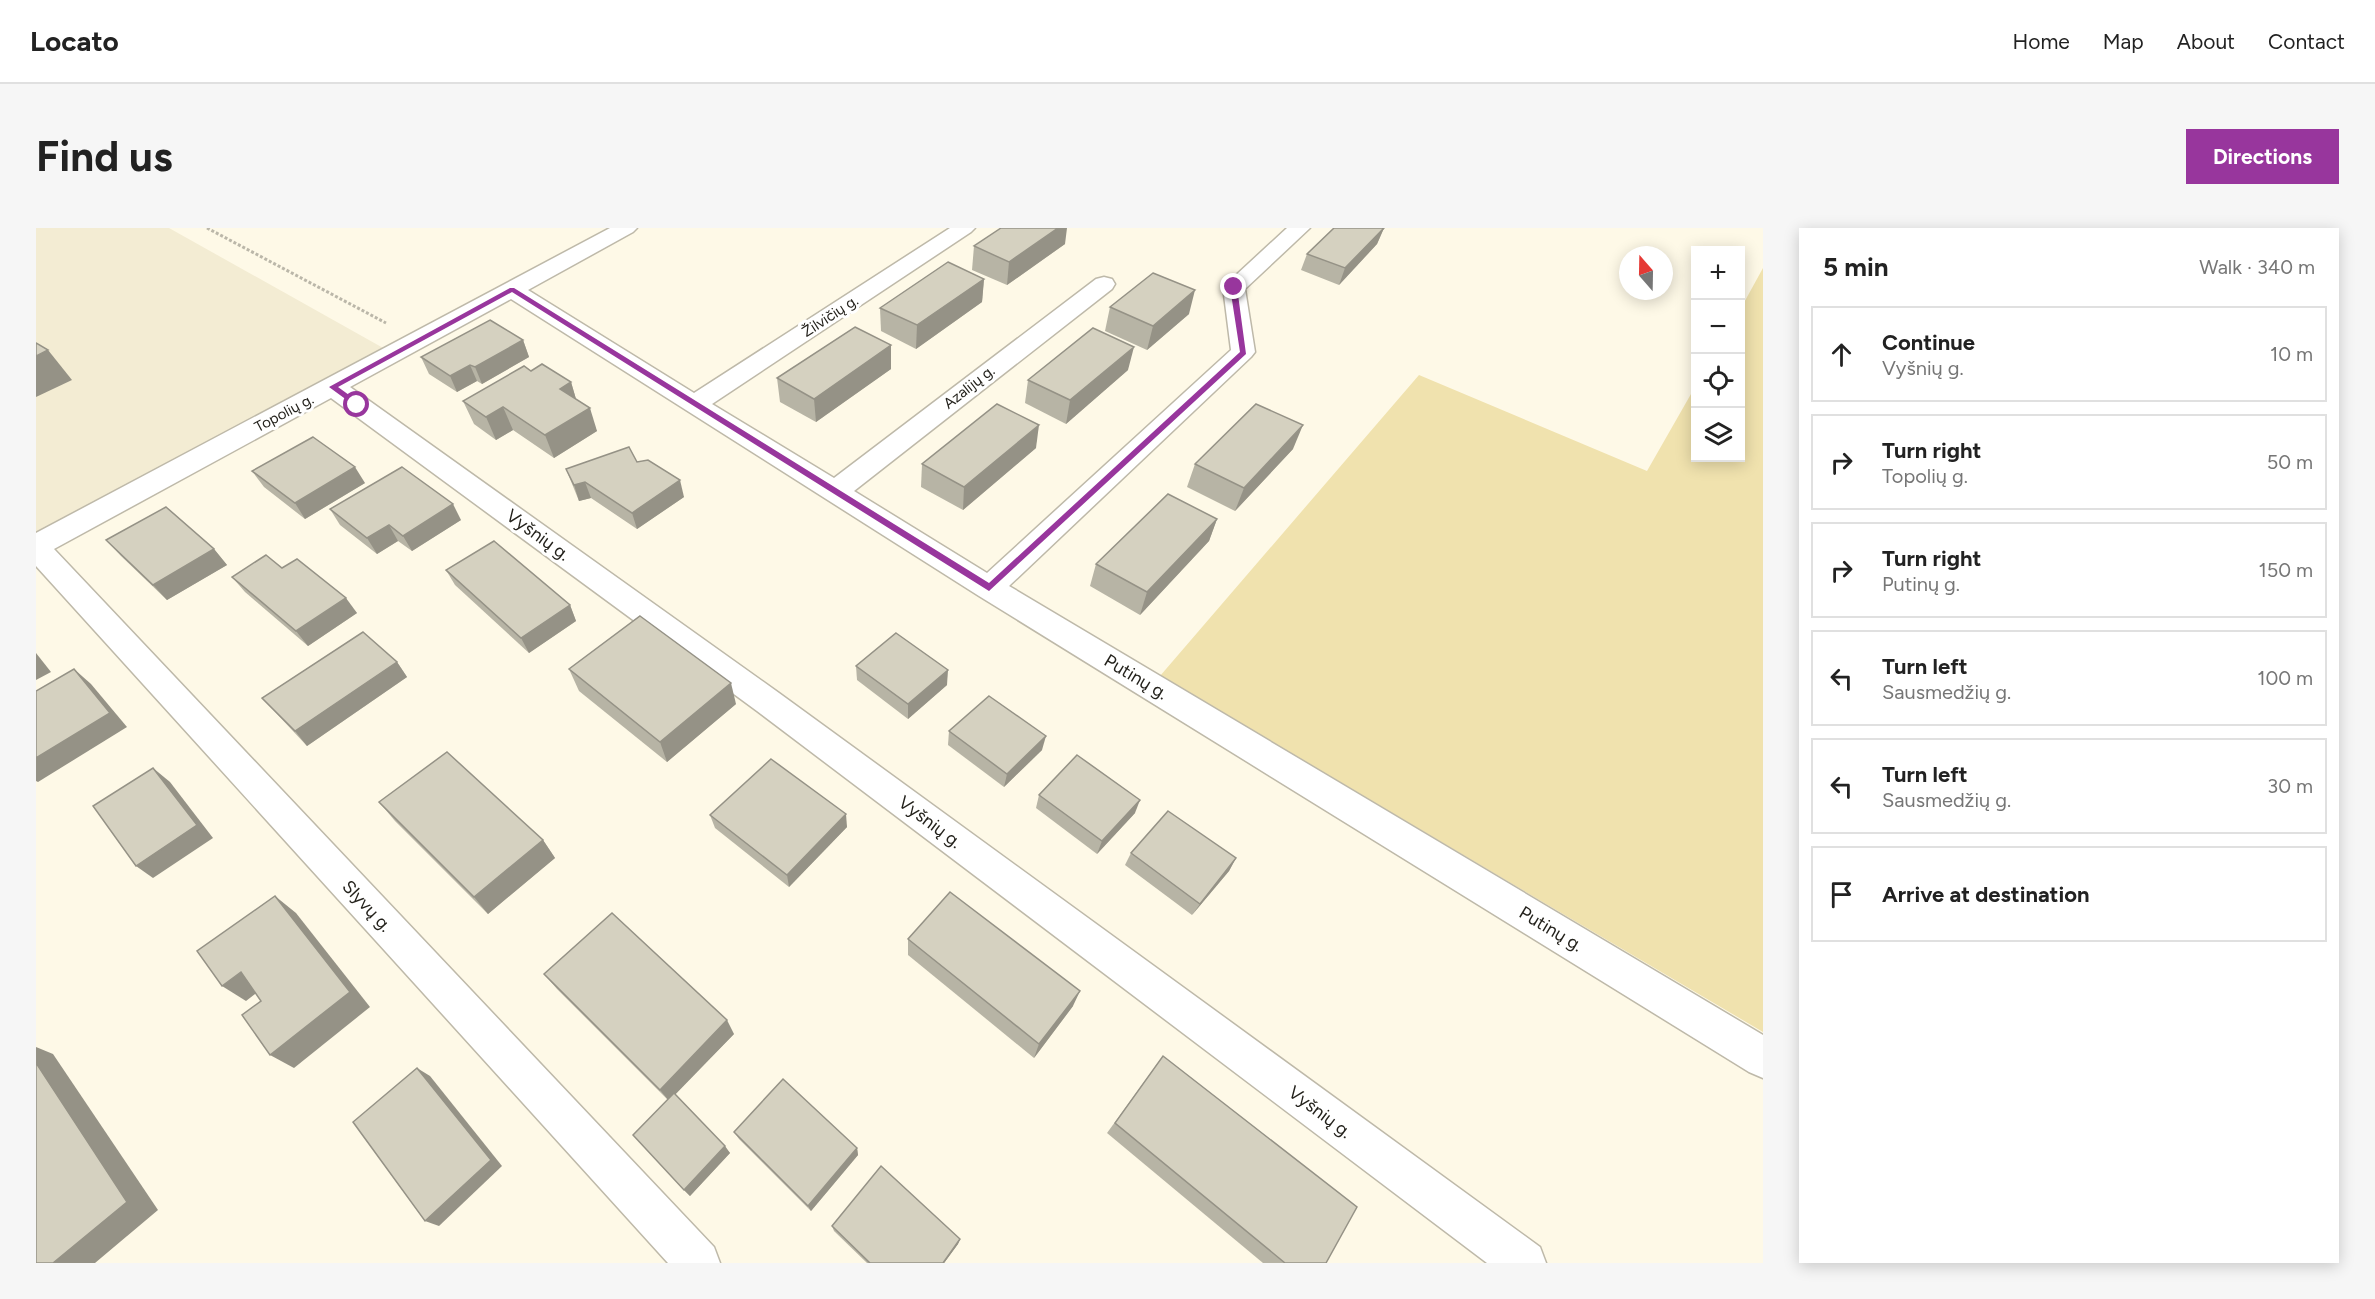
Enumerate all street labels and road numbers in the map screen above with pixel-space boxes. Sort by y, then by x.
street label: Žilvičių g. [799,291,861,341]
street label: Azalijų g. [940,361,998,413]
street label: Topolių g. [251,390,317,436]
street label: Vyšnių g. [502,505,574,565]
street label: Putinų g. [1100,649,1172,705]
street label: Vyšnių g. [894,791,966,853]
street label: Slyvų g. [338,876,396,936]
street label: Putinų g. [1515,901,1587,957]
street label: Vyšnių g. [1284,1081,1356,1143]

